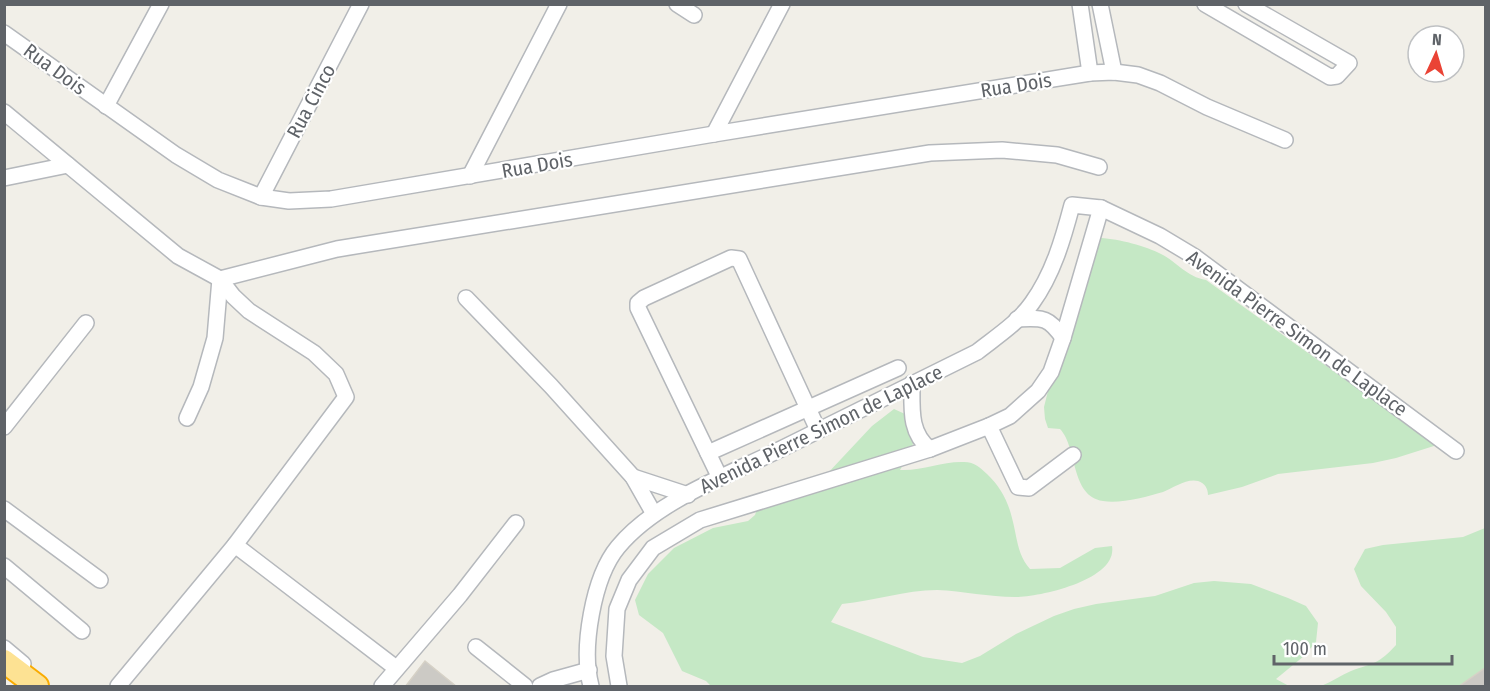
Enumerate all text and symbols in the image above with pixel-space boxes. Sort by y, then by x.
north arrow [1406,24,1466,84]
text: N [1432,30,1442,49]
street label: Rua Dois [19,38,91,100]
street label: Rua Cinco [282,60,340,142]
street label: Rua Dois [979,68,1053,102]
street label: Rua Dois [500,147,574,183]
street label: Avenida Pierre Simon de Laplace [1182,245,1412,421]
street label: Avenida Pierre Simon de Laplace [696,360,946,498]
scale bar [1274,628,1452,666]
text: 100 m [1283,638,1327,660]

